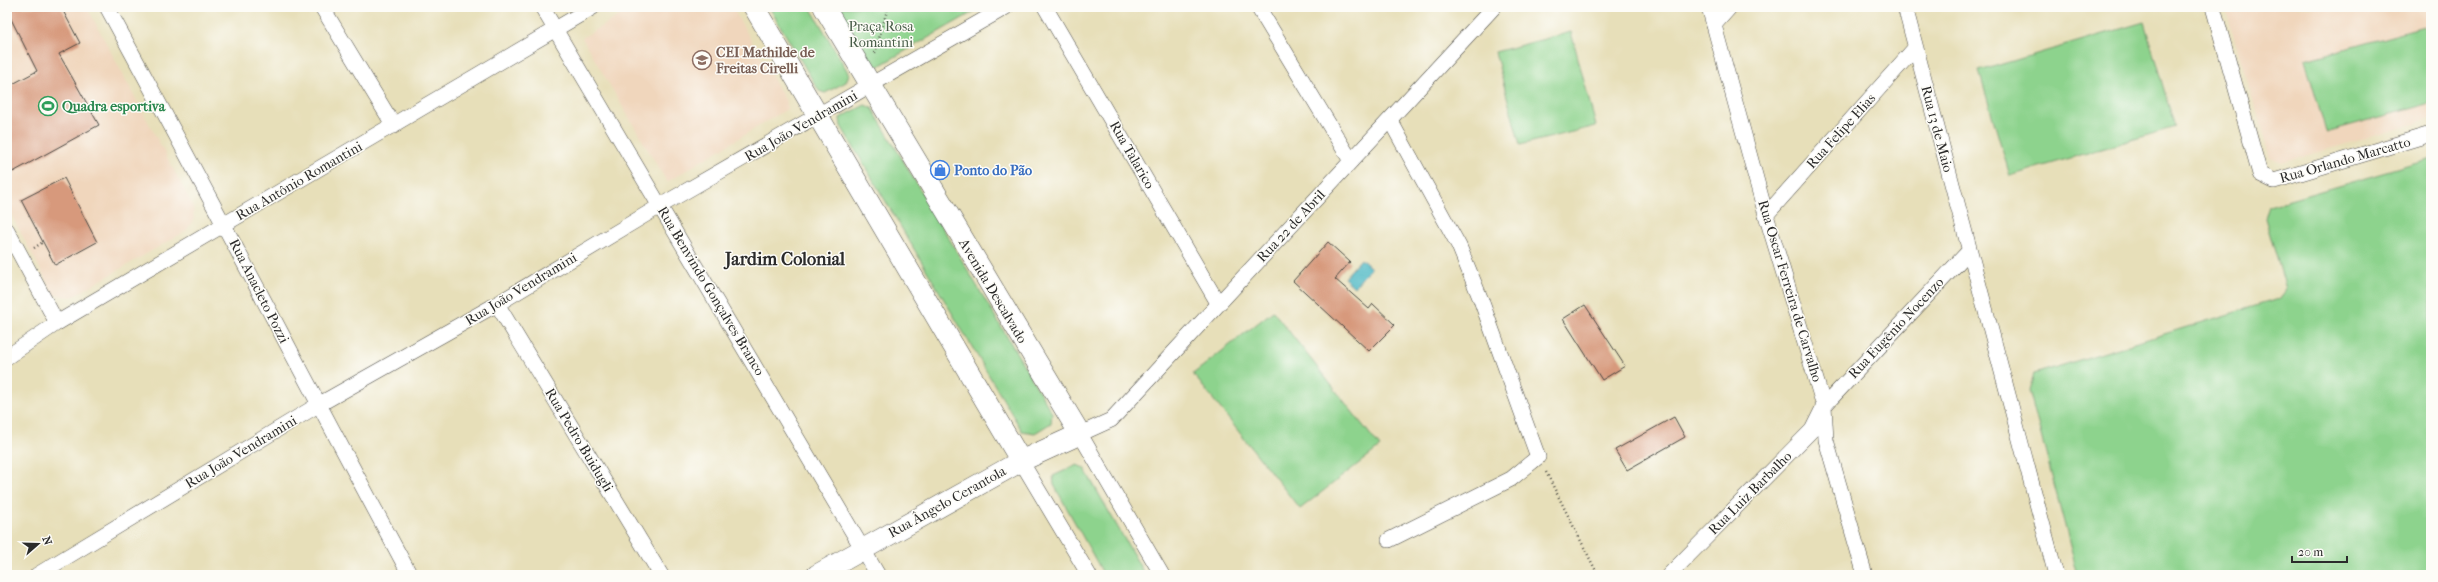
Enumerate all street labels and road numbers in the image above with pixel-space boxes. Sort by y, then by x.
street label: Rua 13 de Maio [1917,84,1957,174]
street label: Rua João Vendramini [742,87,860,165]
street label: Rua Felipe Elias [1803,90,1879,172]
street label: Rua Talarico [1106,118,1158,192]
street label: Rua Orlando Marcatto [2278,133,2412,187]
street label: Rua Antônio Romantini [233,138,365,224]
street label: Rua 22 de Abril [1253,186,1329,266]
street label: Rua Oscar Ferreira de Carvalho [1754,198,1826,384]
street label: Rua Benvindo Gonçalves Branco [654,203,768,379]
street label: Avenida Descalvado [955,235,1031,346]
street label: Rua Anacleto Pozzi [225,236,293,346]
street label: Rua João Vendramini [462,249,580,329]
street label: Rua Eugênio Nocenzo [1845,274,1947,382]
street label: Rua Pedro Buidugli [541,385,617,495]
street label: Rua João Vendramini [182,412,300,492]
street label: Rua Luiz Barbalho [1705,448,1795,538]
street label: Rua Ângelo Cerantola [885,461,1009,541]

